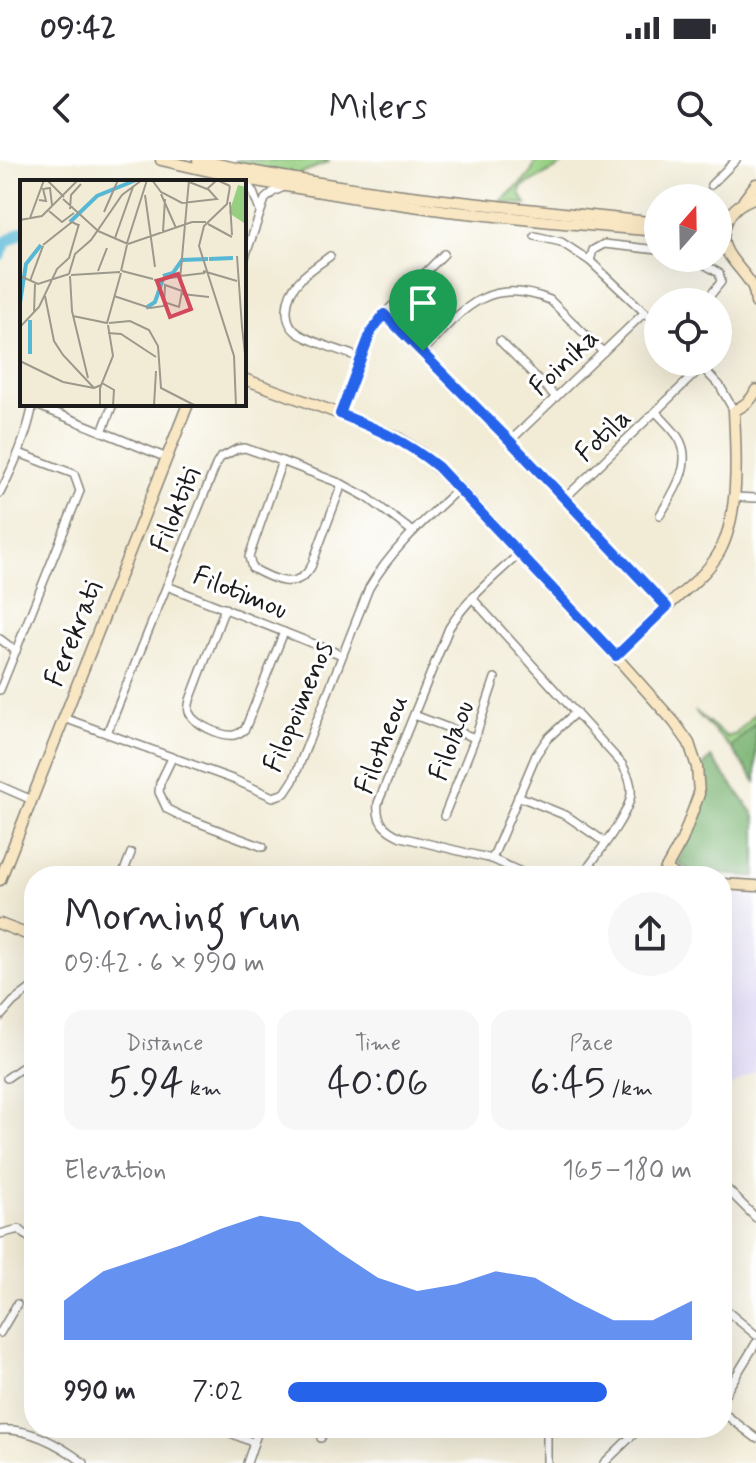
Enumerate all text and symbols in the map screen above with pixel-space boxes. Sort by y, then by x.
text: 09:42 [40,9,116,48]
text: Milers [329,85,427,132]
icon: back [40,86,84,130]
icon: search [672,86,716,130]
inset map [20,180,246,406]
north arrow [644,184,732,272]
map controls [644,184,732,376]
pin [389,269,457,351]
icon: arrive [401,281,445,325]
button: locate [644,288,732,376]
street label: Foinika [522,320,608,405]
street label: Fotila [568,400,640,471]
street label: Filoktiti [142,462,210,558]
street label: Filotimou [187,558,293,629]
street label: Ferekrati [36,575,112,692]
street label: Filopoimenos [255,636,344,778]
street label: Filotheou [347,690,418,800]
street label: Filolaou [421,695,484,786]
text: Morning run [64,888,301,946]
button: share [608,892,692,976]
text: 09:42 · 6 × 990 m [64,947,265,981]
text: Distance [126,1030,203,1058]
text: Time [355,1030,401,1058]
text: Pace [569,1030,613,1058]
text: 5.94 [108,1058,184,1110]
text: 40:06 [327,1058,429,1110]
text: 6:45 [530,1058,605,1110]
text: km [184,1075,222,1103]
text: /km [605,1075,653,1103]
text: Elevation [64,1154,166,1188]
text: 165–180 m [562,1154,692,1188]
text: 990 m [64,1375,136,1409]
text: 7:02 [192,1375,243,1409]

